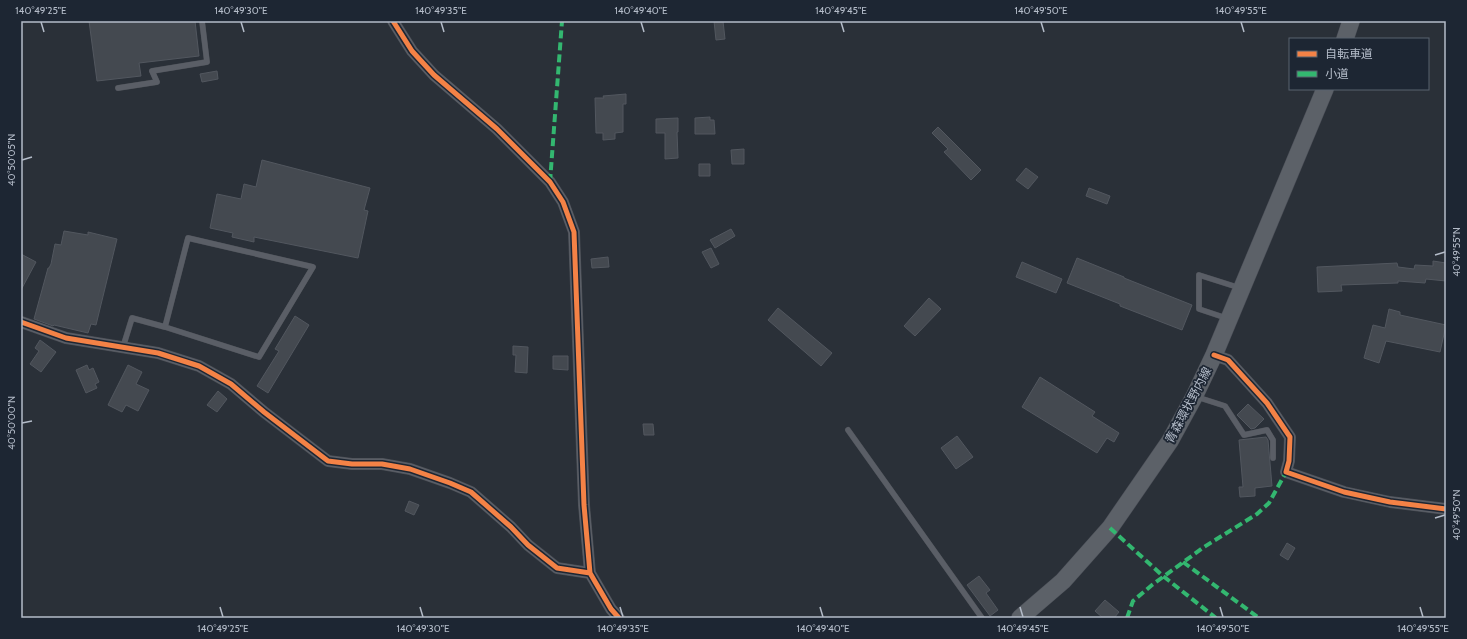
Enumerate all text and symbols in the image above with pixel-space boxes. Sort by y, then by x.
text: 140°49'25"E [15,4,67,17]
text: 140°49'30"E [215,4,268,17]
text: 140°49'35"E [415,4,467,17]
text: 140°49'40"E [614,4,668,17]
text: 140°49'45"E [815,4,867,17]
text: 140°49'50"E [1015,4,1068,17]
text: 140°49'55"E [1215,4,1267,17]
legend [1289,38,1429,90]
text: 自転車道 [1325,46,1373,61]
text: 小道 [1325,66,1349,81]
text: 40°50'05"N [5,134,18,186]
text: 40°49'55"N [1450,227,1463,277]
street label: 青森環状野内線 [1162,364,1214,446]
text: 40°50'00"N [5,396,18,450]
text: 40°49'50"N [1450,489,1463,541]
text: 140°49'25"E [197,622,249,635]
text: 140°49'30"E [397,622,450,635]
text: 140°49'35"E [597,622,649,635]
text: 140°49'40"E [796,622,850,635]
text: 140°49'45"E [997,622,1049,635]
text: 140°49'50"E [1197,622,1250,635]
text: 140°49'55"E [1397,622,1449,635]

